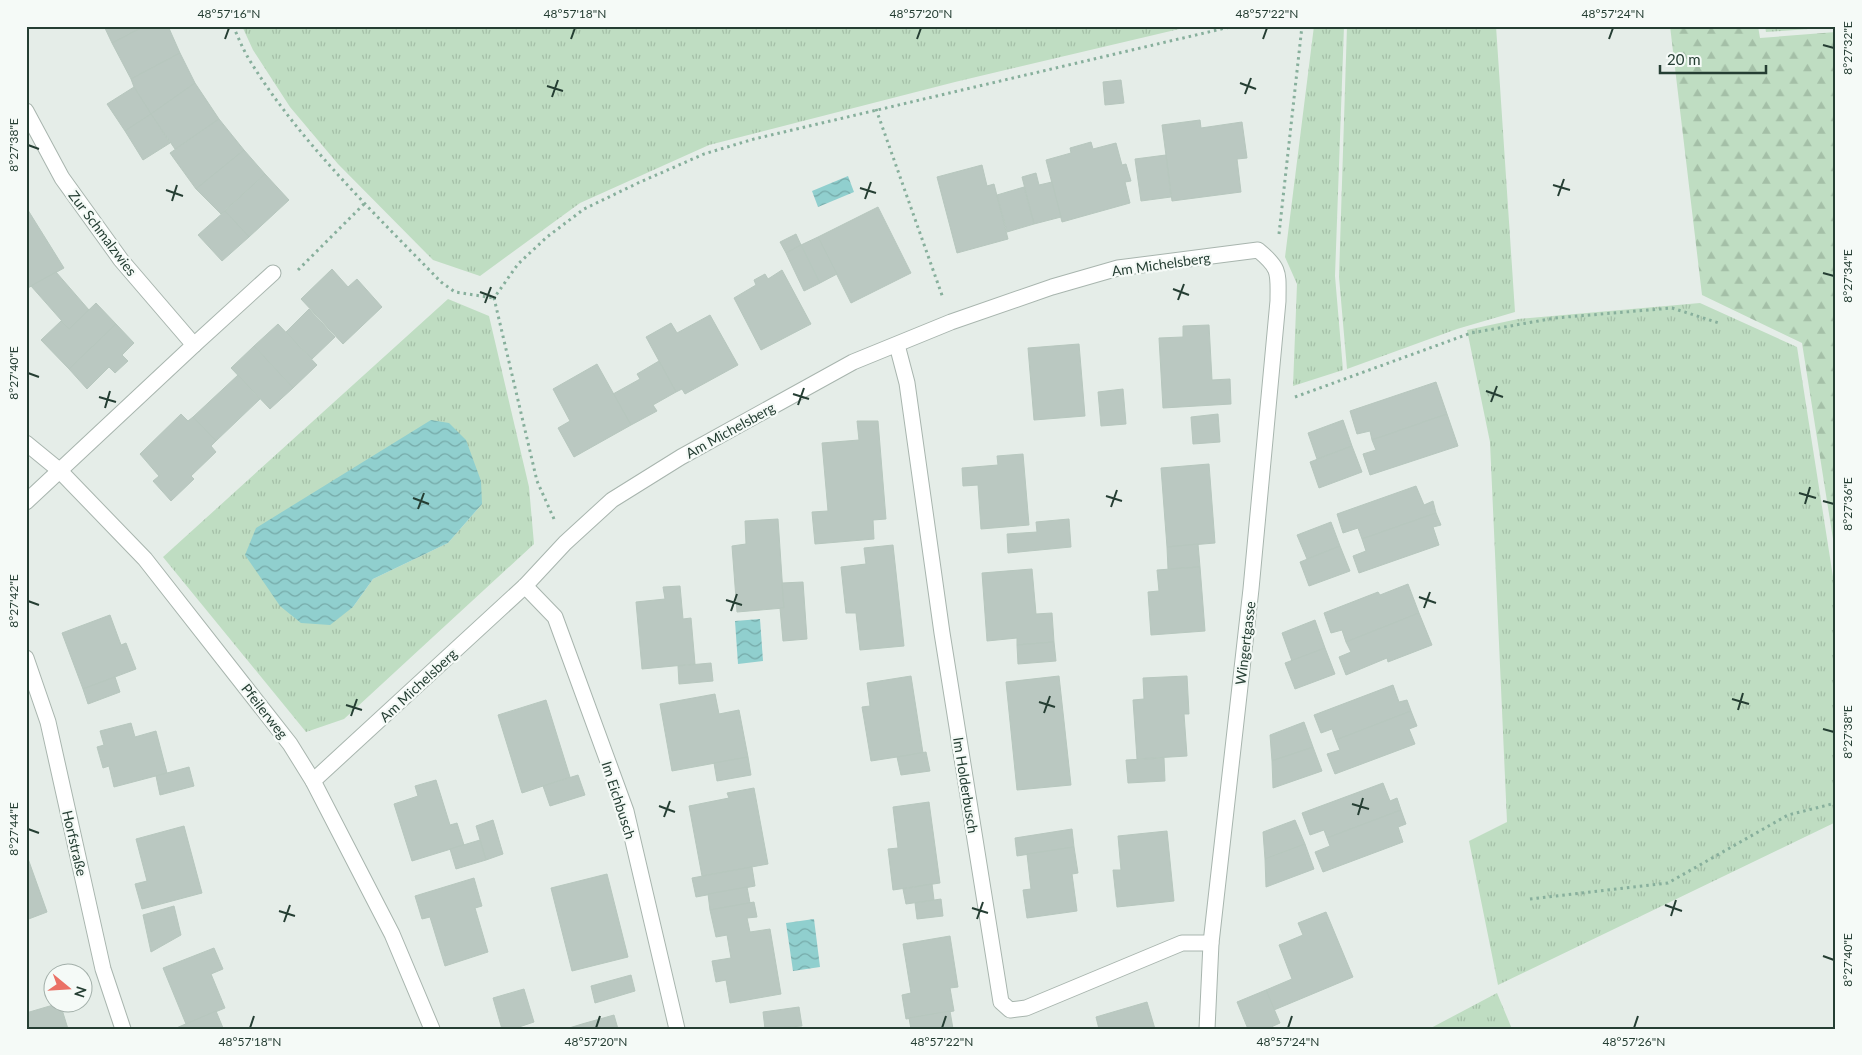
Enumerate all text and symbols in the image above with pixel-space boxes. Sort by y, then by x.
text: 48°57'16"N [198,6,260,21]
text: 48°57'18"N [544,6,606,21]
text: 48°57'20"N [890,6,952,21]
text: 48°57'22"N [1236,6,1298,21]
text: 48°57'24"N [1582,6,1644,21]
text: 8°27'32"E [1840,21,1855,75]
scale bar [1660,42,1766,74]
text: 20 m [1667,50,1701,68]
text: 8°27'38"E [6,118,21,172]
street label: Zur Schmalzwies [65,187,141,279]
street label: Am Michelsberg [1111,249,1211,279]
text: 8°27'34"E [1840,249,1855,303]
text: 8°27'40"E [6,346,21,400]
street label: Am Michelsberg [682,398,778,462]
text: 8°27'36"E [1840,477,1855,531]
text: 8°27'42"E [6,574,21,628]
street label: Wingertgasse [1231,600,1259,686]
street label: Am Michelsberg [376,645,460,725]
street label: Pfeilerweg [238,680,292,742]
text: 8°27'38"E [1840,705,1855,759]
street label: Im Holderbusch [950,736,982,834]
street label: Im Eichbusch [598,759,640,841]
text: 8°27'44"E [6,802,21,856]
street label: Horfstraße [59,808,91,878]
text: 8°27'40"E [1840,933,1855,987]
north arrow [42,962,92,1012]
text: N [71,984,91,1000]
text: 48°57'18"N [219,1034,281,1049]
text: 48°57'20"N [565,1034,627,1049]
text: 48°57'22"N [911,1034,973,1049]
text: 48°57'24"N [1257,1034,1319,1049]
text: 48°57'26"N [1603,1034,1665,1049]

